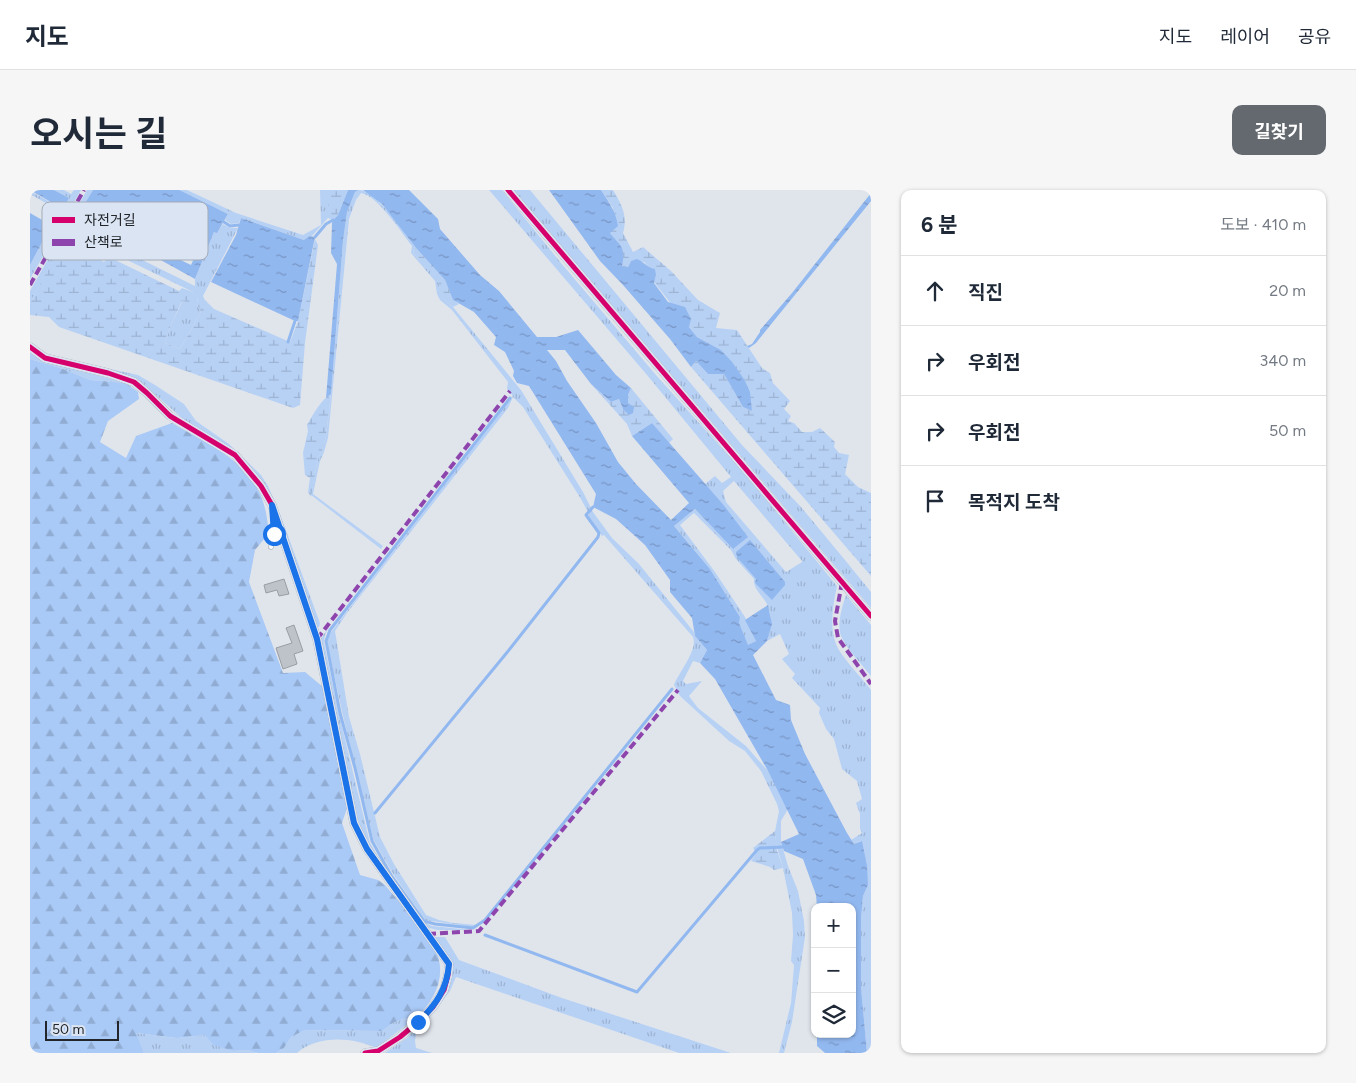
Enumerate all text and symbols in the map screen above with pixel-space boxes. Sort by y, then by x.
text: 지도 [25,22,69,51]
text: 지도 [1159,26,1192,48]
text: 레이어 [1220,26,1270,48]
text: 공유 [1298,26,1331,48]
button: 길찾기 [1232,105,1326,155]
text: 오시는 길 [30,113,167,155]
legend [42,202,208,260]
text: 자전거길 [84,212,136,229]
text: 6 분 [921,212,958,237]
text: 도보 · 410 m [1220,215,1306,234]
text: 산책로 [84,234,123,251]
icon: ahead [921,277,949,305]
text: 직진 [968,281,1003,304]
text: 20 m [1269,281,1306,300]
icon: right [921,347,949,375]
text: 우회전 [968,351,1020,374]
text: 340 m [1260,351,1306,370]
icon: right [921,417,949,445]
text: 우회전 [968,421,1020,444]
text: 50 m [1269,421,1306,440]
icon: arrive [921,487,949,515]
text: 목적지 도착 [968,491,1060,514]
route start [263,523,286,546]
map controls [811,903,856,1038]
button: + [811,903,856,948]
button: − [811,948,856,993]
button: layers [811,993,856,1038]
route end [407,1011,430,1034]
scale bar [45,1018,119,1041]
text: 50 m [52,1021,84,1038]

